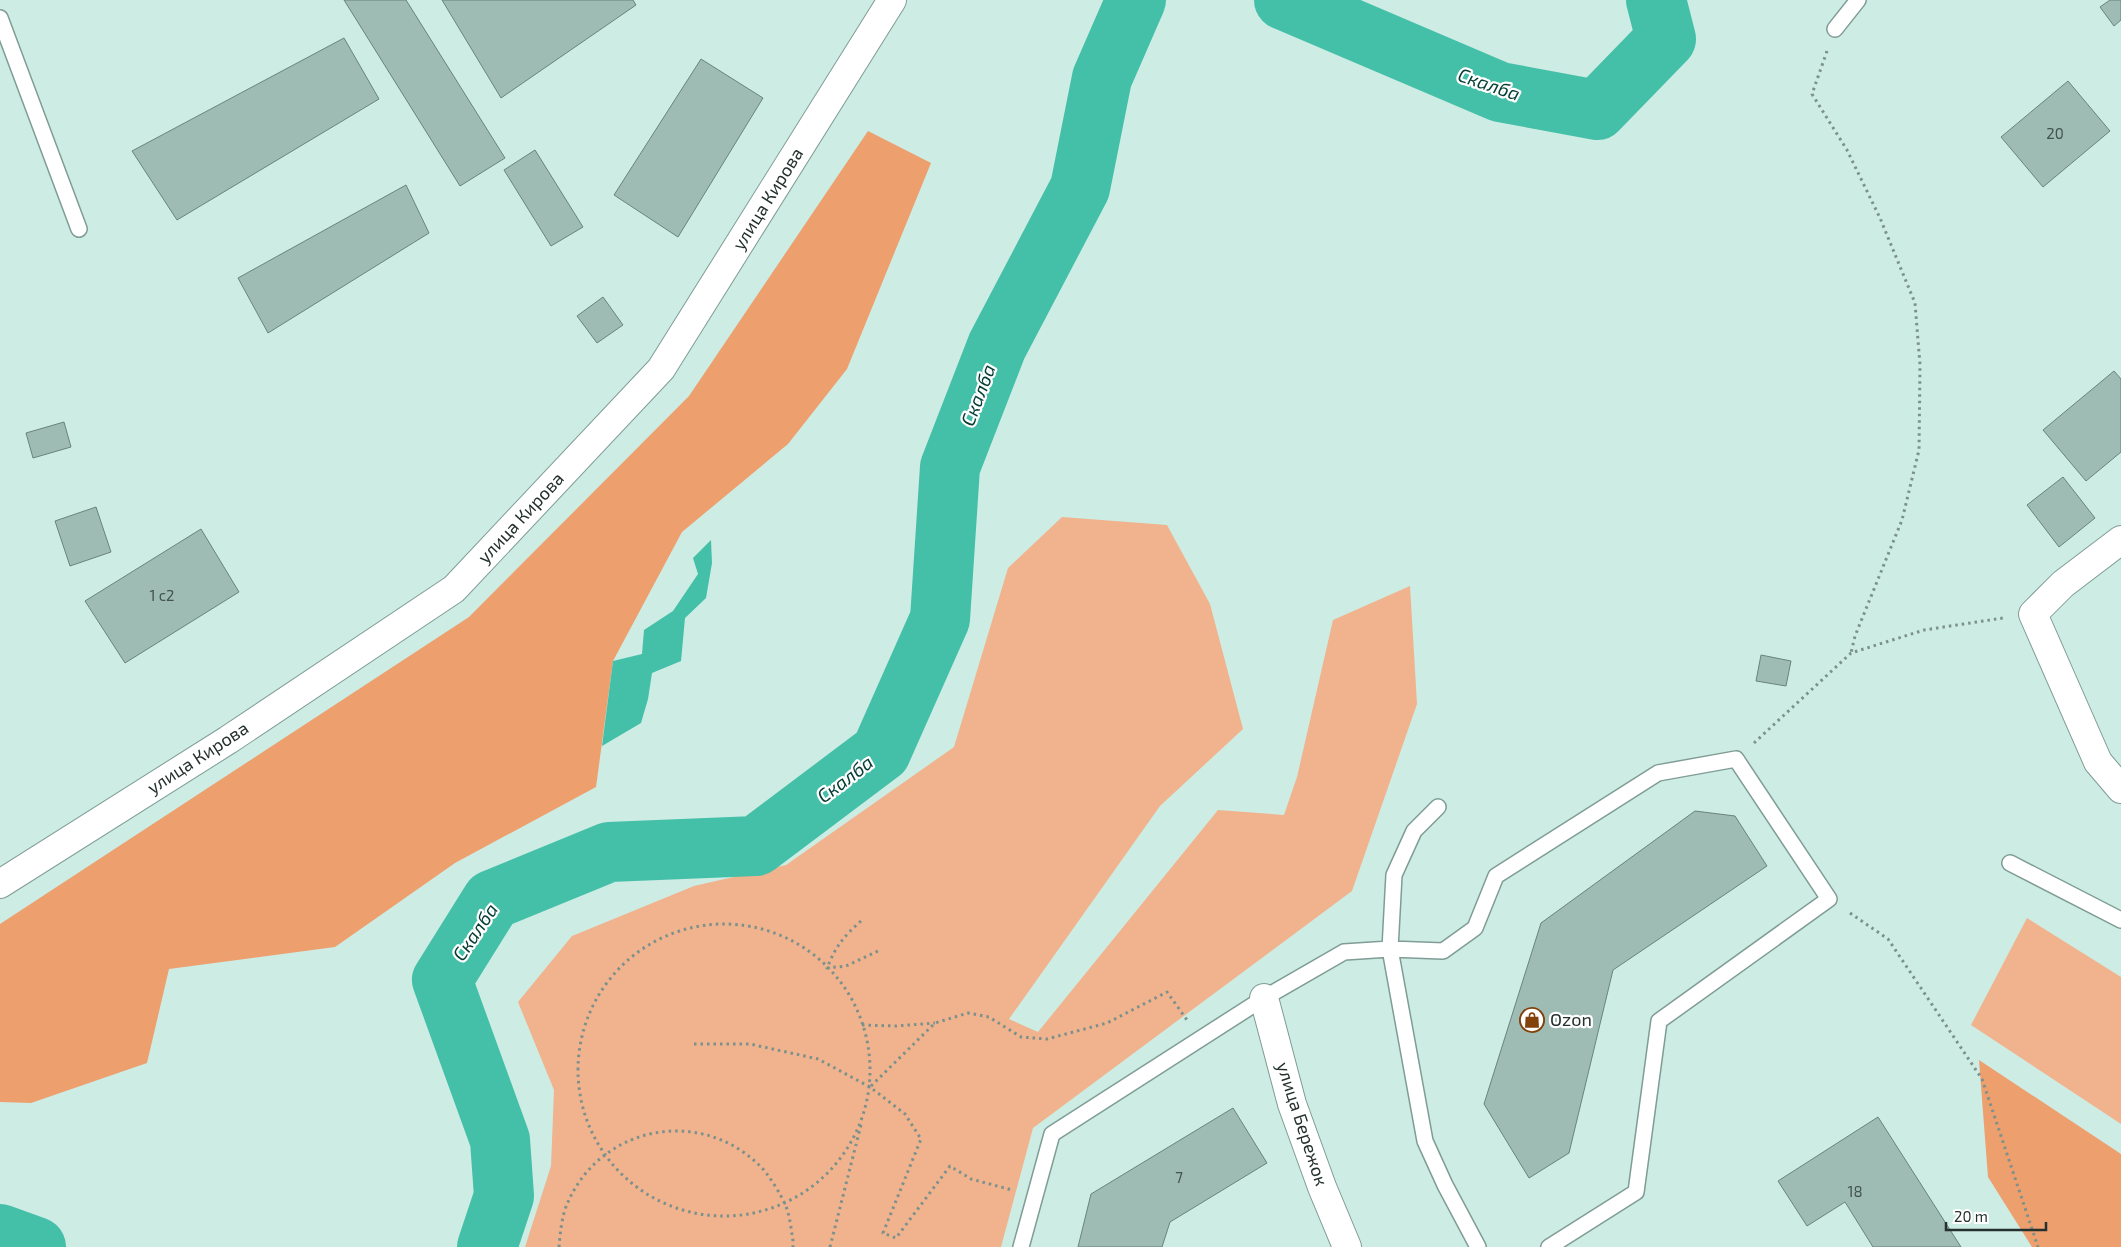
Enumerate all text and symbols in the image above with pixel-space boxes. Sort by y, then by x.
water label: Скалба [1455,62,1523,105]
house number: 20 [2046,124,2064,142]
street label: улица Кирова [727,143,807,254]
water label: Скалба [955,361,1000,429]
street label: улица Кирова [473,467,568,567]
house number: 1 с2 [149,586,175,604]
street label: улица Кирова [143,716,252,798]
water label: Скалба [812,750,877,807]
water label: Скалба [447,899,502,965]
shop icon: Ozon [1519,1007,1545,1033]
place label: Ozon [1550,1008,1592,1030]
street label: улица Бережок [1273,1059,1333,1189]
house number: 7 [1175,1168,1183,1186]
house number: 18 [1847,1182,1863,1200]
scale bar [1946,1200,2046,1232]
text: 20 m [1954,1207,1988,1225]

